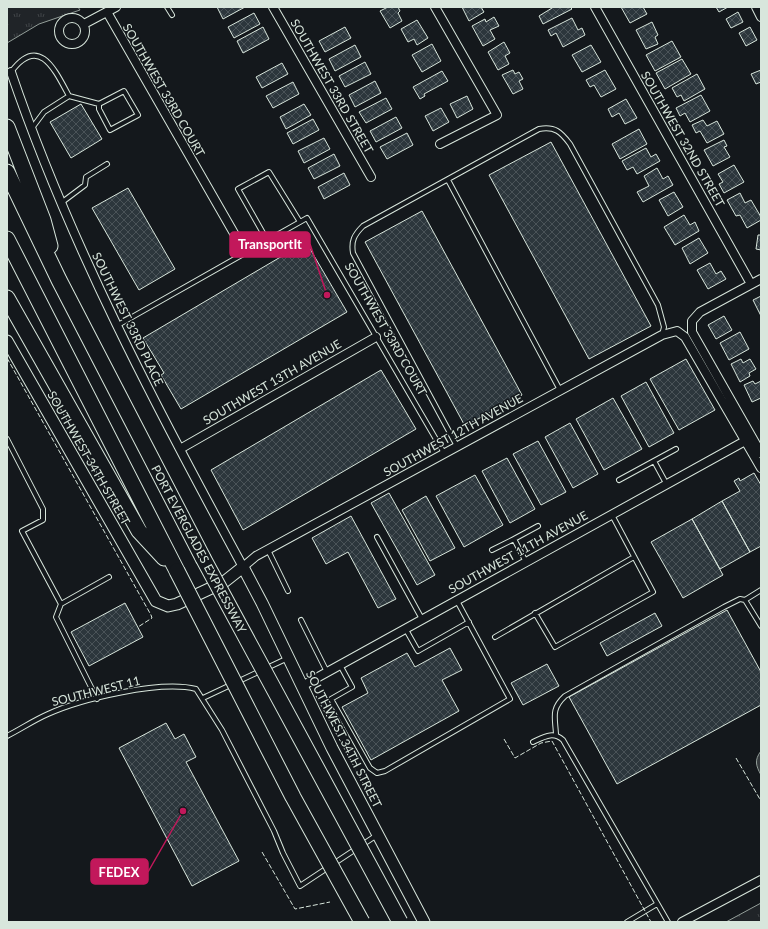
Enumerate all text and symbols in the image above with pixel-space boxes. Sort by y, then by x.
street label: SOUTHWEST 33RD STREET [287,16,377,156]
street label: SOUTHWEST 33RD COURT [120,21,208,159]
street label: SOUTHWEST 32ND STREET [638,68,728,210]
callout: TransportIt [230,232,310,257]
text: TransportIt [238,236,302,252]
street label: SOUTHWEST 33RD PLACE [89,250,167,388]
street label: SOUTHWEST 33RD COURT [342,260,430,398]
street label: SOUTHWEST 13TH AVENUE [200,336,344,428]
street label: SOUTHWEST 34TH STREET [44,388,134,528]
street label: SOUTHWEST 12TH AVENUE [381,390,525,480]
street label: PORT EVERGLADES EXPRESSWAY [148,462,250,636]
street label: SOUTHWEST 11TH AVENUE [446,507,590,597]
street label: SOUTHWEST 34TH STREET [303,668,385,810]
street label: SOUTHWEST 11 [50,673,142,709]
callout: FEDEX [91,859,148,884]
text: FEDEX [99,864,140,880]

